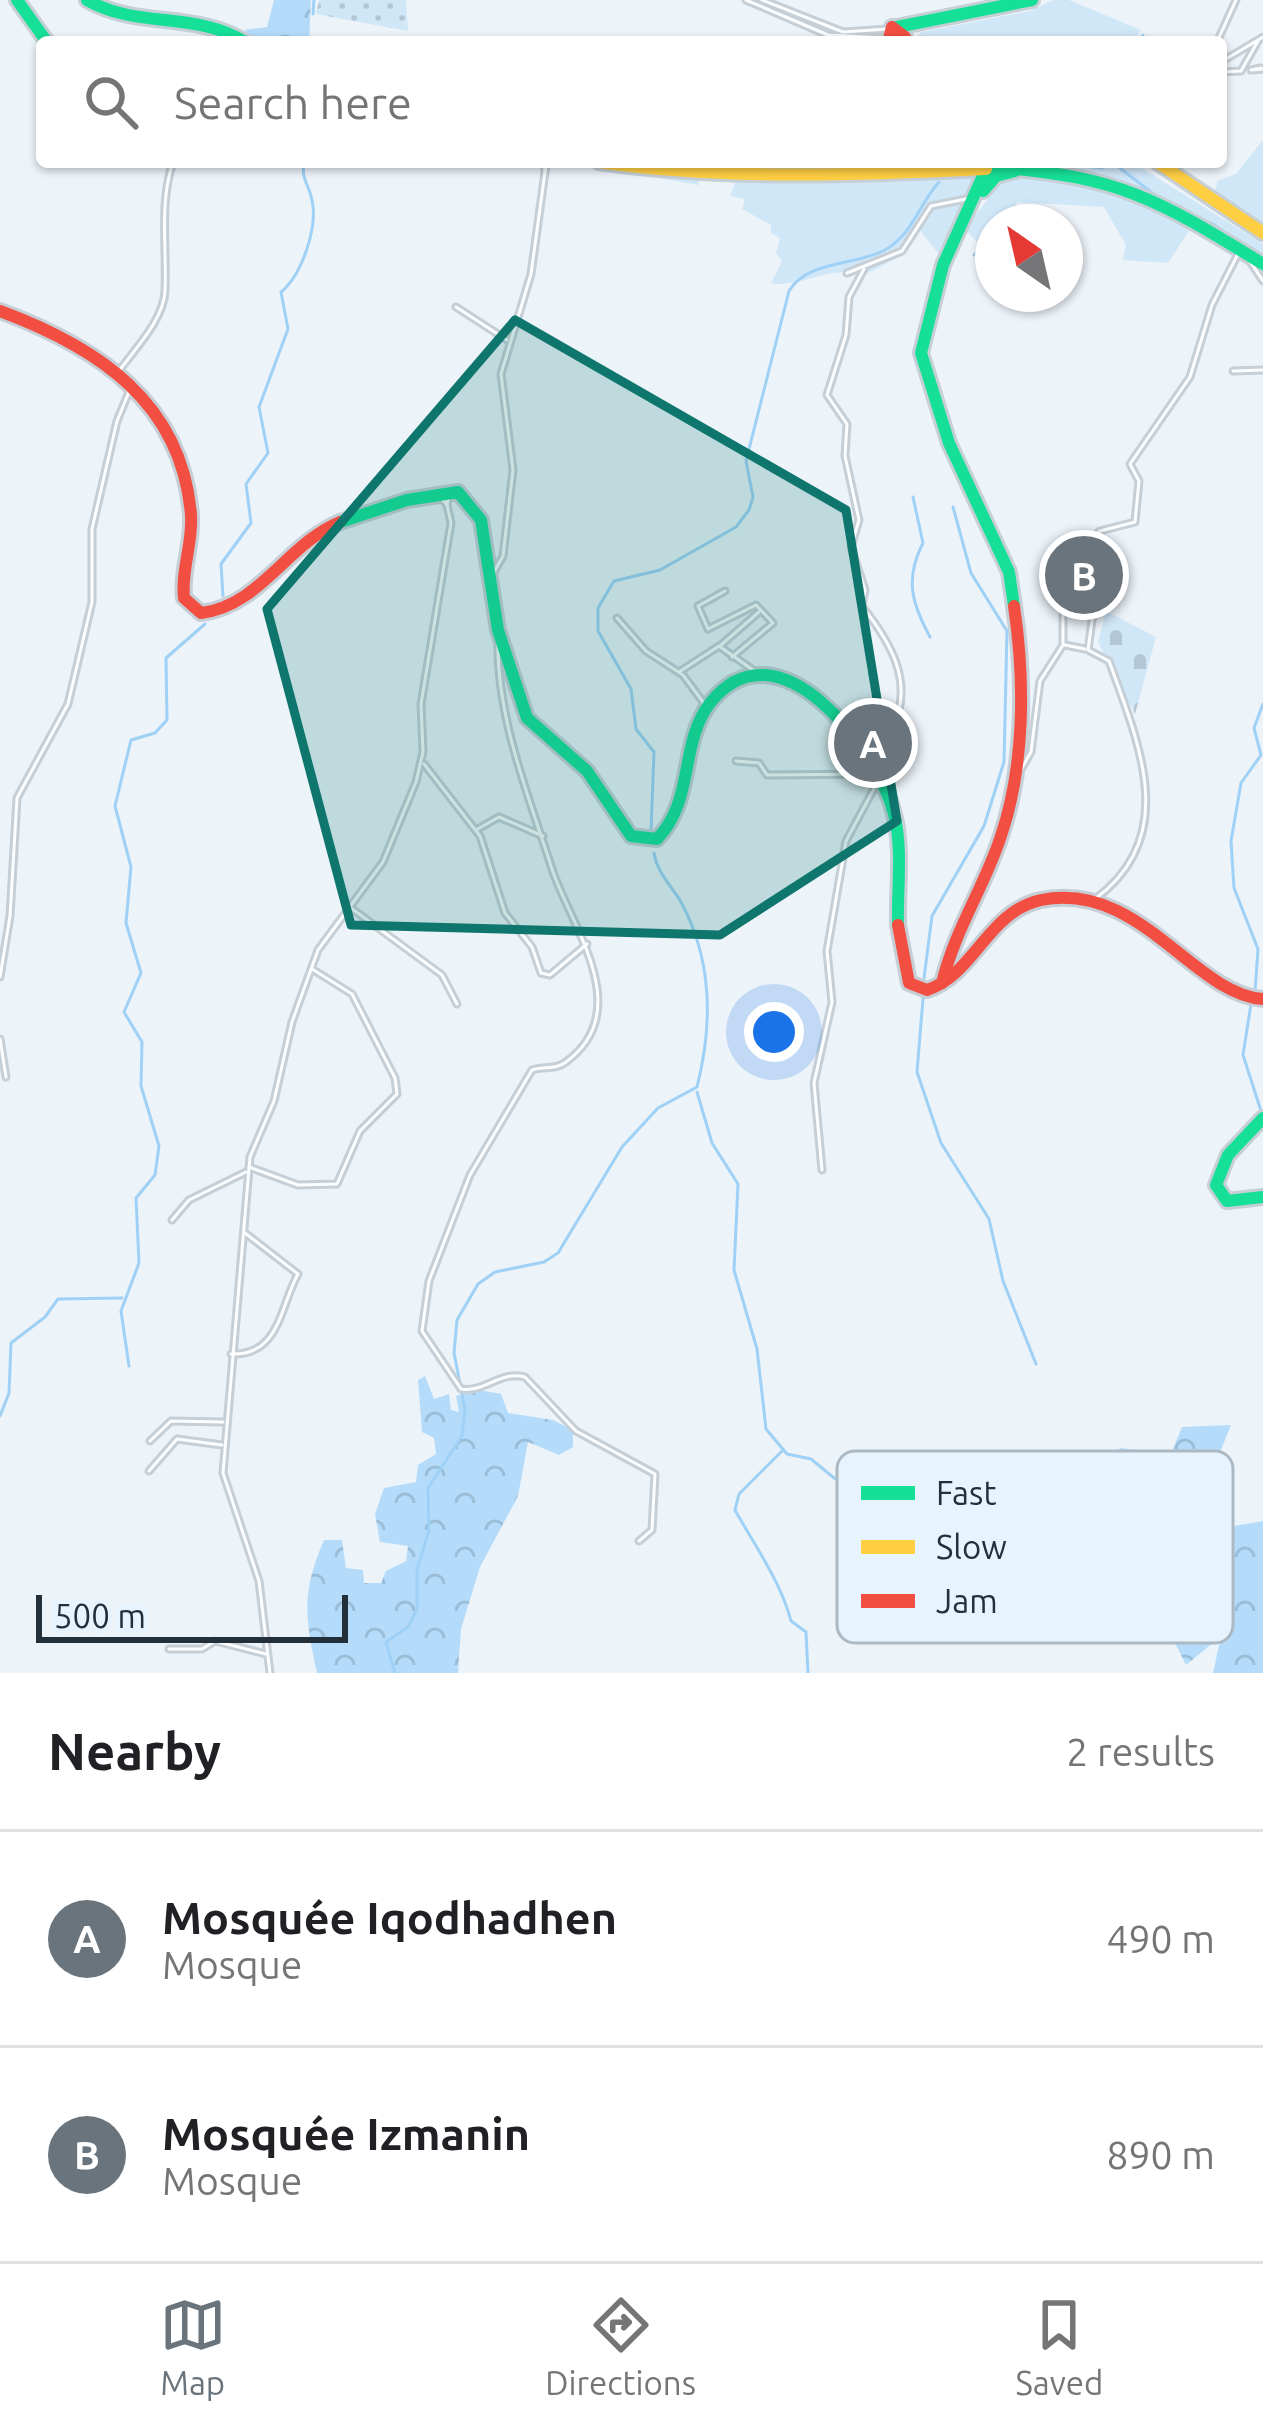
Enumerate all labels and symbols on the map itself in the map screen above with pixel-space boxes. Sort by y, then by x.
north arrow [975,204,1083,312]
pin: B [1045,530,1123,620]
pin: A [834,698,912,788]
your location [744,1002,804,1062]
legend [837,1451,1233,1643]
text: Fast [936,1474,996,1511]
text: Slow [936,1528,1007,1565]
text: Jam [936,1582,998,1619]
scale bar [36,1589,348,1642]

